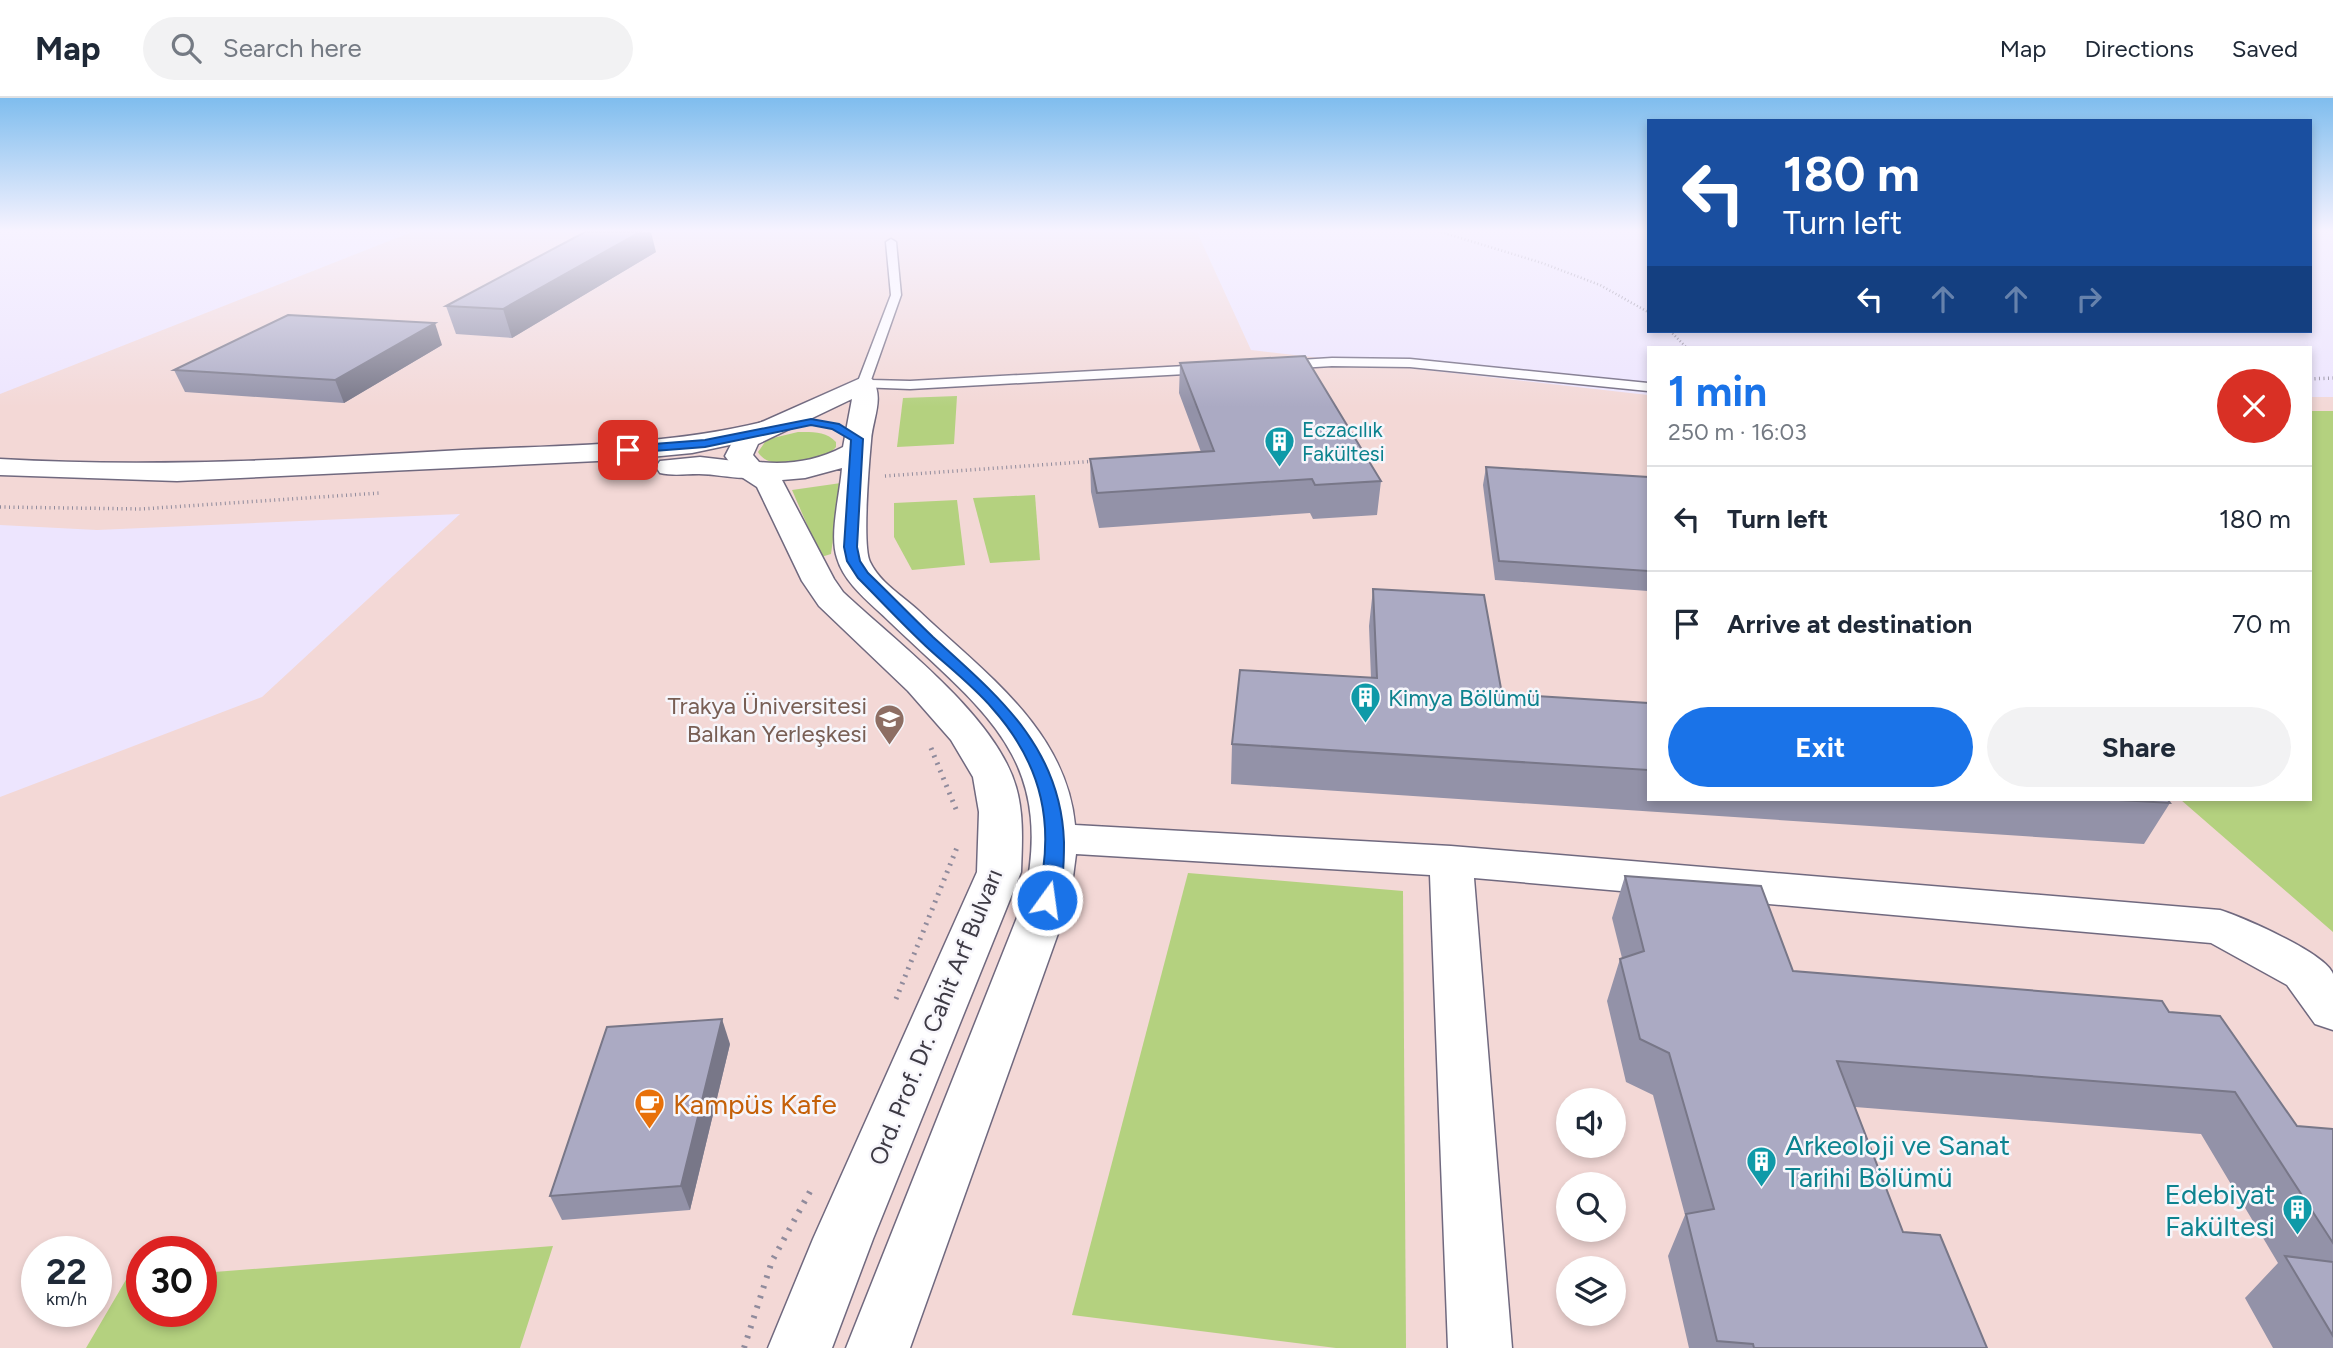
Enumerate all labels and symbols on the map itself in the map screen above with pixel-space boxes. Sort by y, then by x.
place label: Eczacılık Fakültesi [1302,417,1385,466]
pin [598,420,658,480]
building icon: Eczacılık Fakültesi [1262,425,1296,469]
building icon: Kimya Bölümü [1348,681,1382,725]
place label: Kimya Bölümü [1388,683,1540,712]
place label: Trakya Üniversitesi Balkan Yerleşkesi [667,691,867,748]
school or university icon: Trakya Üniversitesi Balkan Yerleşkesi [873,703,907,747]
position arrow [1010,863,1084,937]
street label: Ord. Prof. Dr. Cahit Arf Bulvarı [863,864,1008,1169]
cafe icon: Kampüs Kafe [633,1087,667,1131]
place label: Kampüs Kafe [673,1087,837,1121]
place label: Arkeoloji ve Sanat Tarihi Bölümü [1785,1128,2010,1194]
building icon: Arkeoloji ve Sanat Tarihi Bölümü [1745,1144,1779,1188]
place label: Edebiyat Fakültesi [2165,1177,2275,1243]
building icon: Edebiyat Fakültesi [2281,1193,2315,1237]
speed limit sign: 30 [126,1236,217,1327]

